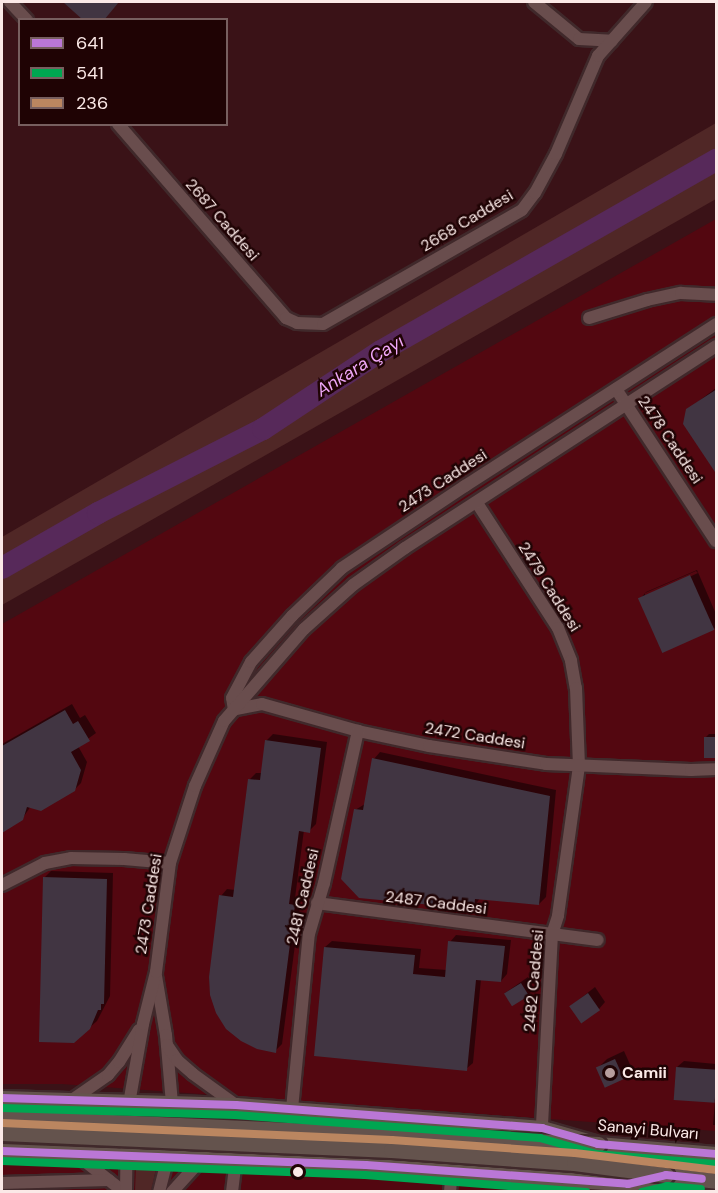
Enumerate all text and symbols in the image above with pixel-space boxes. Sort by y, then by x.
legend [18,18,228,126]
text: 641 [76,31,104,55]
text: 541 [76,61,104,85]
text: 236 [76,91,108,115]
street label: 2687 Caddesi [181,175,263,265]
street label: 2668 Caddesi [417,186,517,256]
water label: Ankara Çayı [312,331,408,401]
street label: 2478 Caddesi [633,392,707,488]
street label: 2473 Caddesi [395,445,491,517]
street label: 2479 Caddesi [514,539,584,635]
street label: 2472 Caddesi [423,719,527,753]
street label: 2481 Caddesi [283,847,323,947]
street label: 2473 Caddesi [132,852,166,956]
street label: 2487 Caddesi [384,887,488,919]
street label: 2482 Caddesi [520,929,548,1033]
place label: Camii [622,1063,667,1083]
marker: Camii [603,1066,617,1080]
street label: Sanayi Bulvarı [597,1116,699,1144]
unlabelled marker [292,1166,304,1178]

